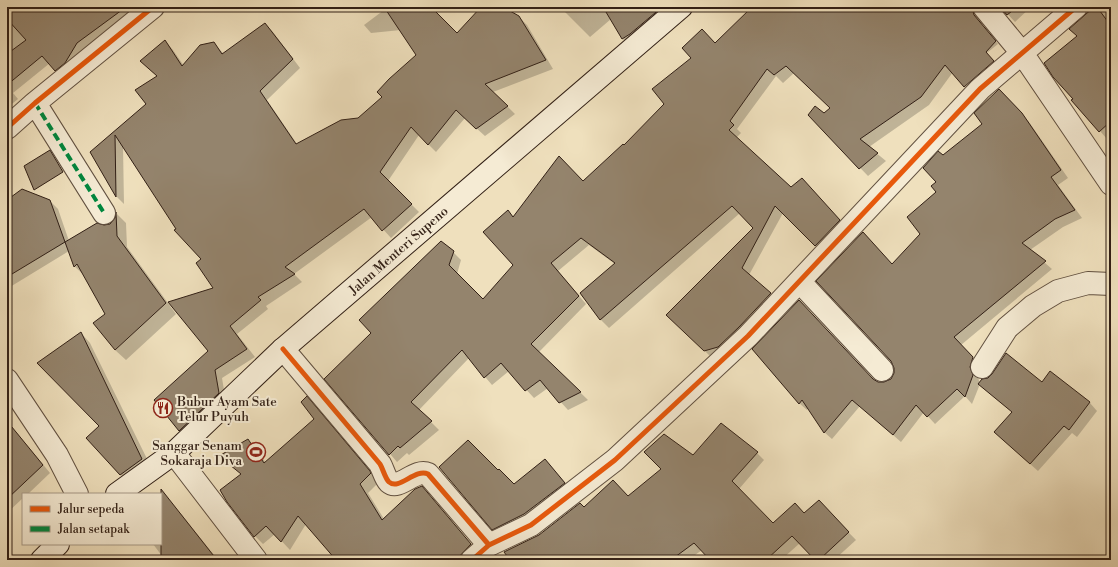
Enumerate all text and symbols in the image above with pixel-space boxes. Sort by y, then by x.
street label: Jalan Menteri Supeno [345,203,452,299]
place label: Bubur Ayam Sate Telur Puyuh [176,394,277,425]
restaurant icon: Bubur Ayam Sate Telur Puyuh [152,397,174,419]
place label: Sanggar Senam Sokaraja Diva [152,438,243,469]
sports icon: Sanggar Senam Sokaraja Diva [245,441,267,463]
legend [22,493,162,545]
text: Jalur sepeda [57,502,125,517]
text: Jalan setapak [57,522,130,537]

